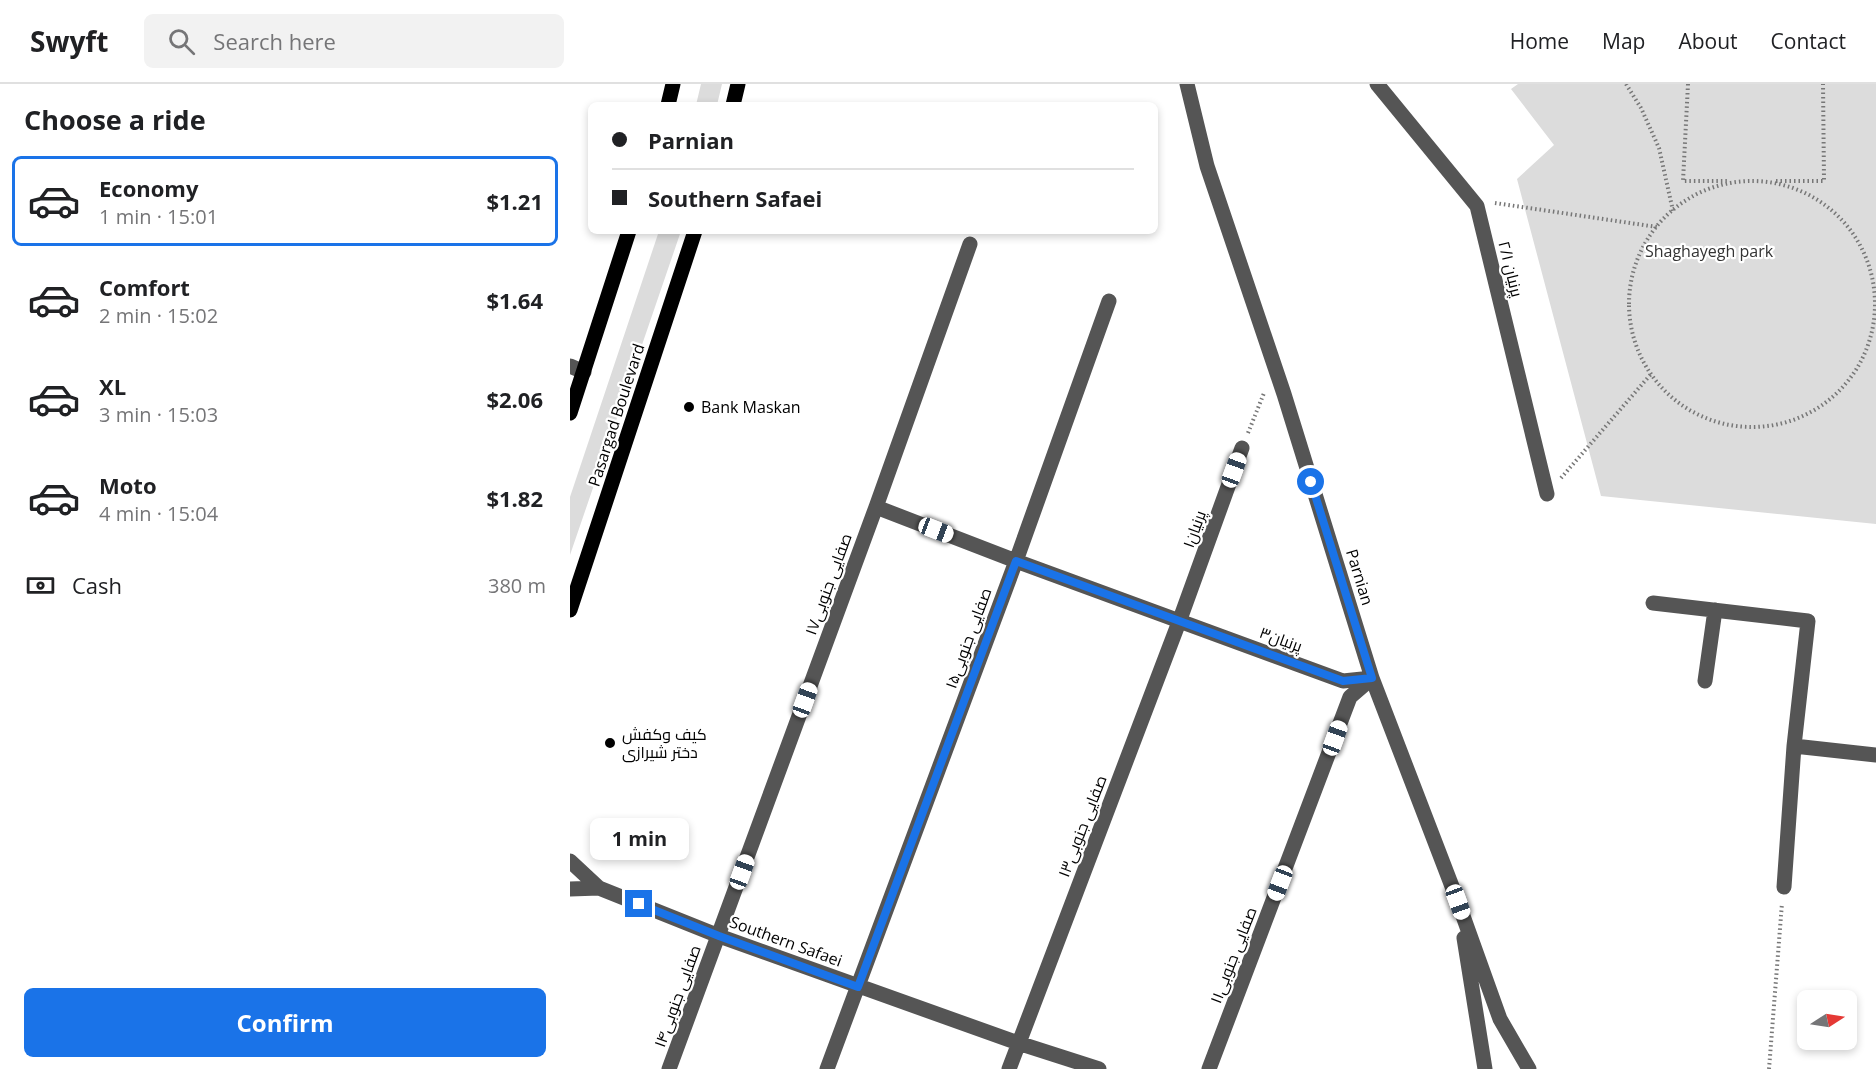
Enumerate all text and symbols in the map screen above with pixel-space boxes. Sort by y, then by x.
search box [144,14,564,68]
text: Swyft [30,22,108,60]
icon: search [165,25,198,58]
text: Search here [213,26,336,56]
text: Home [1510,27,1569,55]
text: Map [1602,27,1645,55]
text: About [1678,27,1738,55]
text: Contact [1771,27,1846,55]
text: Choose a ride [24,101,206,138]
text: Parnian [648,125,734,155]
text: Economy [99,173,198,203]
icon: car [27,174,81,228]
text: Southern Safaei [648,183,822,213]
text: $1.21 [486,186,543,216]
text: 1 min · 15:01 [99,203,218,230]
street label: پرنیان ۲/۱ [1492,239,1529,300]
park label: Shaghayegh park [1645,240,1774,262]
text: Comfort [99,272,190,302]
icon: car [27,273,81,327]
text: $1.64 [486,285,543,315]
text: 2 min · 15:02 [99,302,218,329]
street label: Pasargad Boulevard [582,341,650,489]
text: XL [99,371,126,401]
icon: car [27,372,81,426]
text: $2.06 [486,384,543,414]
place label: Bank Maskan [701,396,801,418]
marker: Bank Maskan [682,400,696,414]
text: 3 min · 15:03 [99,401,218,428]
car [1219,450,1249,490]
route start [1297,468,1324,495]
text: Moto [99,470,157,500]
icon: car [27,471,81,525]
text: $1.82 [486,483,543,513]
text: 4 min · 15:04 [99,500,218,527]
street label: پرنیان۱ [1177,507,1212,551]
car [916,515,956,545]
street label: صفایی جنوبی۱۷ [799,530,857,638]
street label: Parnian [1341,546,1379,608]
icon: cash [24,569,57,602]
text: Cash [72,570,122,600]
text: 380 m [488,572,546,599]
street label: صفایی جنوبی۱۵ [940,585,996,691]
street label: پرنیان۳ [1256,621,1306,658]
car [790,680,820,720]
car [1320,718,1350,758]
place label: کیف وکفش دختر شیرازی [622,723,707,763]
marker: کیف وکفش دختر شیرازی [603,736,617,750]
street label: صفایی جنوبی۱۳ [1052,772,1112,880]
callout: 1 min [590,817,688,859]
text: 1 min [612,825,667,852]
car [727,852,757,892]
car [1265,863,1295,903]
car [1443,882,1473,922]
route end [625,890,652,917]
street label: صفایی جنوبی۱۱ [1204,904,1262,1006]
street label: Southern Safaei [727,910,845,972]
street label: صفایی جنوبی۱۴ [648,942,706,1050]
button: Confirm [24,988,546,1057]
north arrow [1797,990,1857,1050]
map controls [1797,990,1857,1050]

